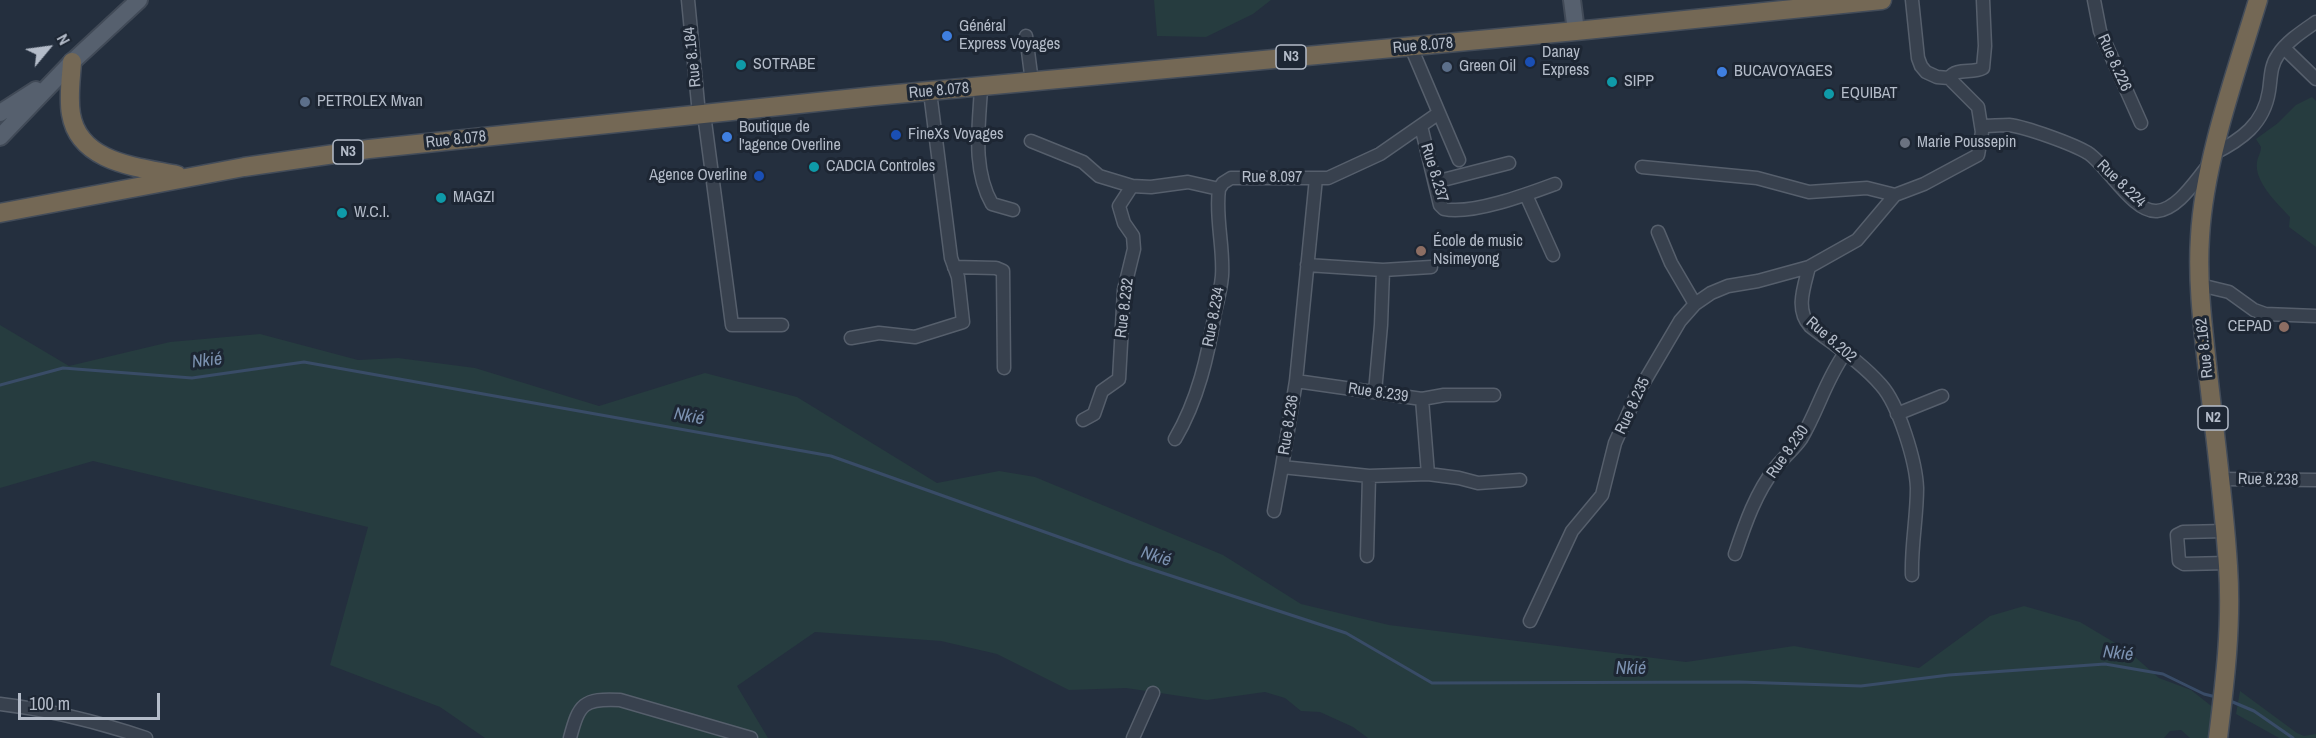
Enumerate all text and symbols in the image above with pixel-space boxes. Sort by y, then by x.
place label: Général Express Voyages [959,17,1060,55]
north arrow [18,18,78,78]
street label: Rue 8.184 [680,26,706,88]
marker: Général Express Voyages [940,29,954,43]
text: N [52,30,76,49]
street label: Rue 8.226 [2093,31,2135,95]
street label: Rue 8.078 [1392,34,1454,58]
place label: Danay Express [1542,43,1589,81]
road number: N3 [1276,45,1306,69]
place label: SOTRABE [753,55,816,75]
marker: Danay Express [1523,55,1537,69]
place label: Green Oil [1459,57,1516,77]
marker: SOTRABE [734,58,748,72]
marker: Green Oil [1440,60,1454,74]
place label: BUCAVOYAGES [1734,62,1833,82]
marker: BUCAVOYAGES [1715,65,1729,79]
place label: SIPP [1624,72,1654,92]
marker: SIPP [1605,75,1619,89]
street label: Rue 8.078 [908,79,970,103]
place label: EQUIBAT [1841,84,1898,104]
marker: EQUIBAT [1822,87,1836,101]
place label: PETROLEX Mvan [317,92,423,112]
marker: PETROLEX Mvan [298,95,312,109]
place label: Boutique de l'agence Overline [739,118,841,156]
place label: FineXs Voyages [908,125,1004,145]
street label: Rue 8.078 [425,127,487,153]
marker: FineXs Voyages [889,128,903,142]
marker: Boutique de l'agence Overline [720,130,734,144]
place label: Marie Poussepin [1917,133,2016,153]
marker: Marie Poussepin [1898,136,1912,150]
road number: N3 [333,140,363,164]
street label: Rue 8.237 [1416,141,1452,205]
street label: Rue 8.224 [2093,156,2149,212]
place label: CADCIA Controles [826,157,935,177]
marker: CADCIA Controles [807,160,821,174]
place label: Agence Overline [649,166,747,186]
street label: Rue 8.097 [1242,168,1302,188]
marker: Agence Overline [752,169,766,183]
place label: MAGZI [453,188,495,208]
marker: MAGZI [434,191,448,205]
place label: W.C.I. [354,203,390,223]
marker: W.C.I. [335,206,349,220]
place label: École de music Nsimeyong [1433,232,1523,270]
marker: École de music Nsimeyong [1414,244,1428,258]
street label: Rue 8.232 [1112,277,1138,339]
street label: Rue 8.234 [1199,285,1229,349]
street label: Rue 8.202 [1802,313,1860,367]
street label: Rue 8.162 [2192,317,2218,379]
place label: CEPAD [2228,317,2272,337]
marker: CEPAD [2277,320,2291,334]
water label: Nkié [191,349,223,373]
street label: Rue 8.235 [1612,375,1654,437]
street label: Rue 8.239 [1347,379,1409,407]
street label: Rue 8.236 [1275,394,1303,456]
water label: Nkié [672,404,706,430]
road number: N2 [2198,406,2228,430]
street label: Rue 8.230 [1763,422,1813,482]
street label: Rue 8.238 [2238,470,2298,490]
water label: Nkié [1138,542,1174,572]
water label: Nkié [2102,642,2134,666]
water label: Nkié [1616,658,1646,680]
scale bar [21,681,164,719]
text: 100 m [29,691,70,716]

